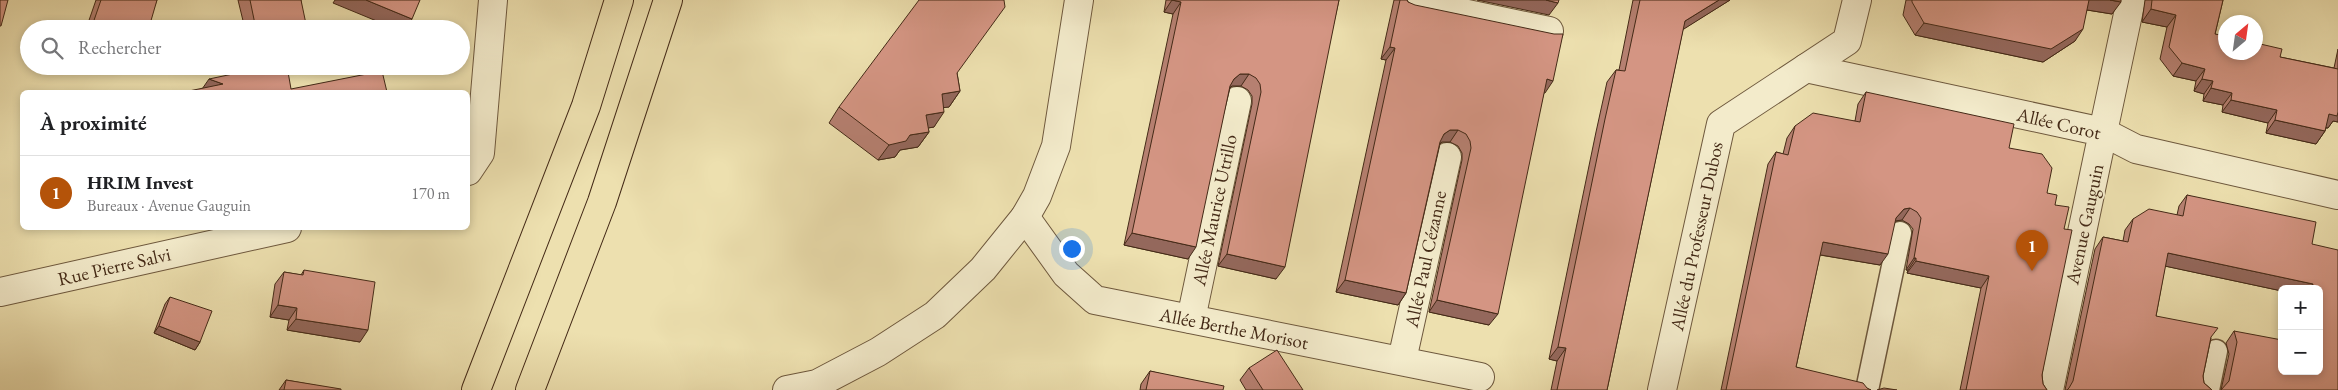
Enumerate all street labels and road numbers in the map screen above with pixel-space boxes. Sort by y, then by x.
street label: Allée Corot [2014,101,2103,145]
street label: Allée Maurice Utrillo [1186,132,1243,289]
street label: Allée du Professeur Dubos [1664,139,1729,334]
street label: Avenue Gauguin [2059,161,2109,288]
street label: Allée Paul Cézanne [1399,188,1452,331]
street label: Rue Pierre Salvi [55,241,173,292]
street label: Allée Berthe Morisot [1156,302,1311,355]

